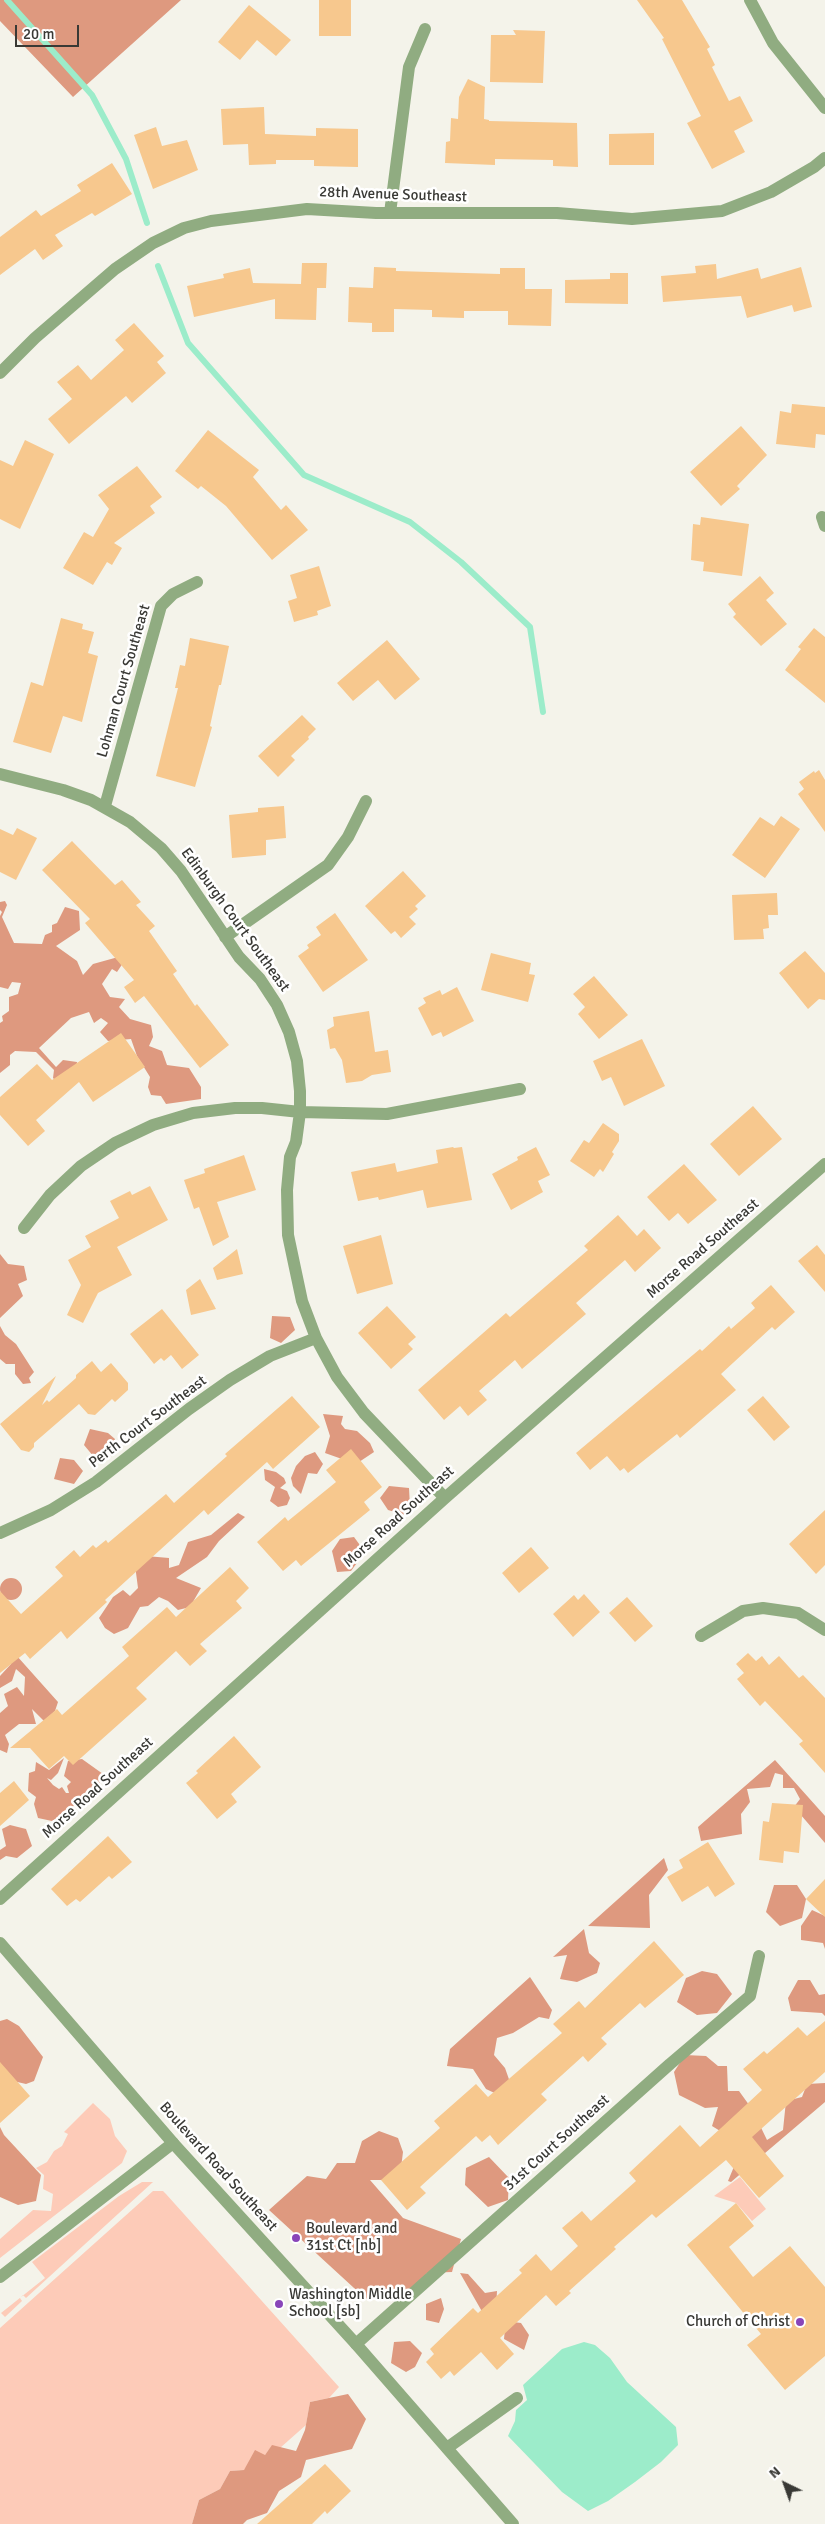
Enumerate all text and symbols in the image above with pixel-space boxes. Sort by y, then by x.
scale bar [18,15,81,47]
text: 20 m [23,25,54,43]
street label: 28th Avenue Southeast [319,183,467,207]
street label: Lohman Court Southeast [94,602,154,760]
street label: Edinburgh Court Southeast [177,845,293,995]
street label: Morse Road Southeast [643,1195,763,1303]
street label: Perth Court Southeast [86,1372,210,1472]
street label: Morse Road Southeast [340,1463,458,1571]
street label: Morse Road Southeast [39,1734,157,1842]
street label: 31st Court Southeast [501,2091,613,2195]
street label: Boulevard Road Southeast [155,2099,281,2235]
place label: Boulevard and 31st Ct [nb] [306,2220,397,2255]
marker: Boulevard and 31st Ct [nb] [290,2232,302,2244]
place label: Washington Middle School [sb] [289,2286,412,2321]
marker: Washington Middle School [sb] [273,2298,285,2310]
place label: Church of Christ [686,2313,790,2331]
marker: Church of Christ [794,2316,806,2328]
north arrow [760,2459,810,2509]
text: N [765,2463,784,2482]

